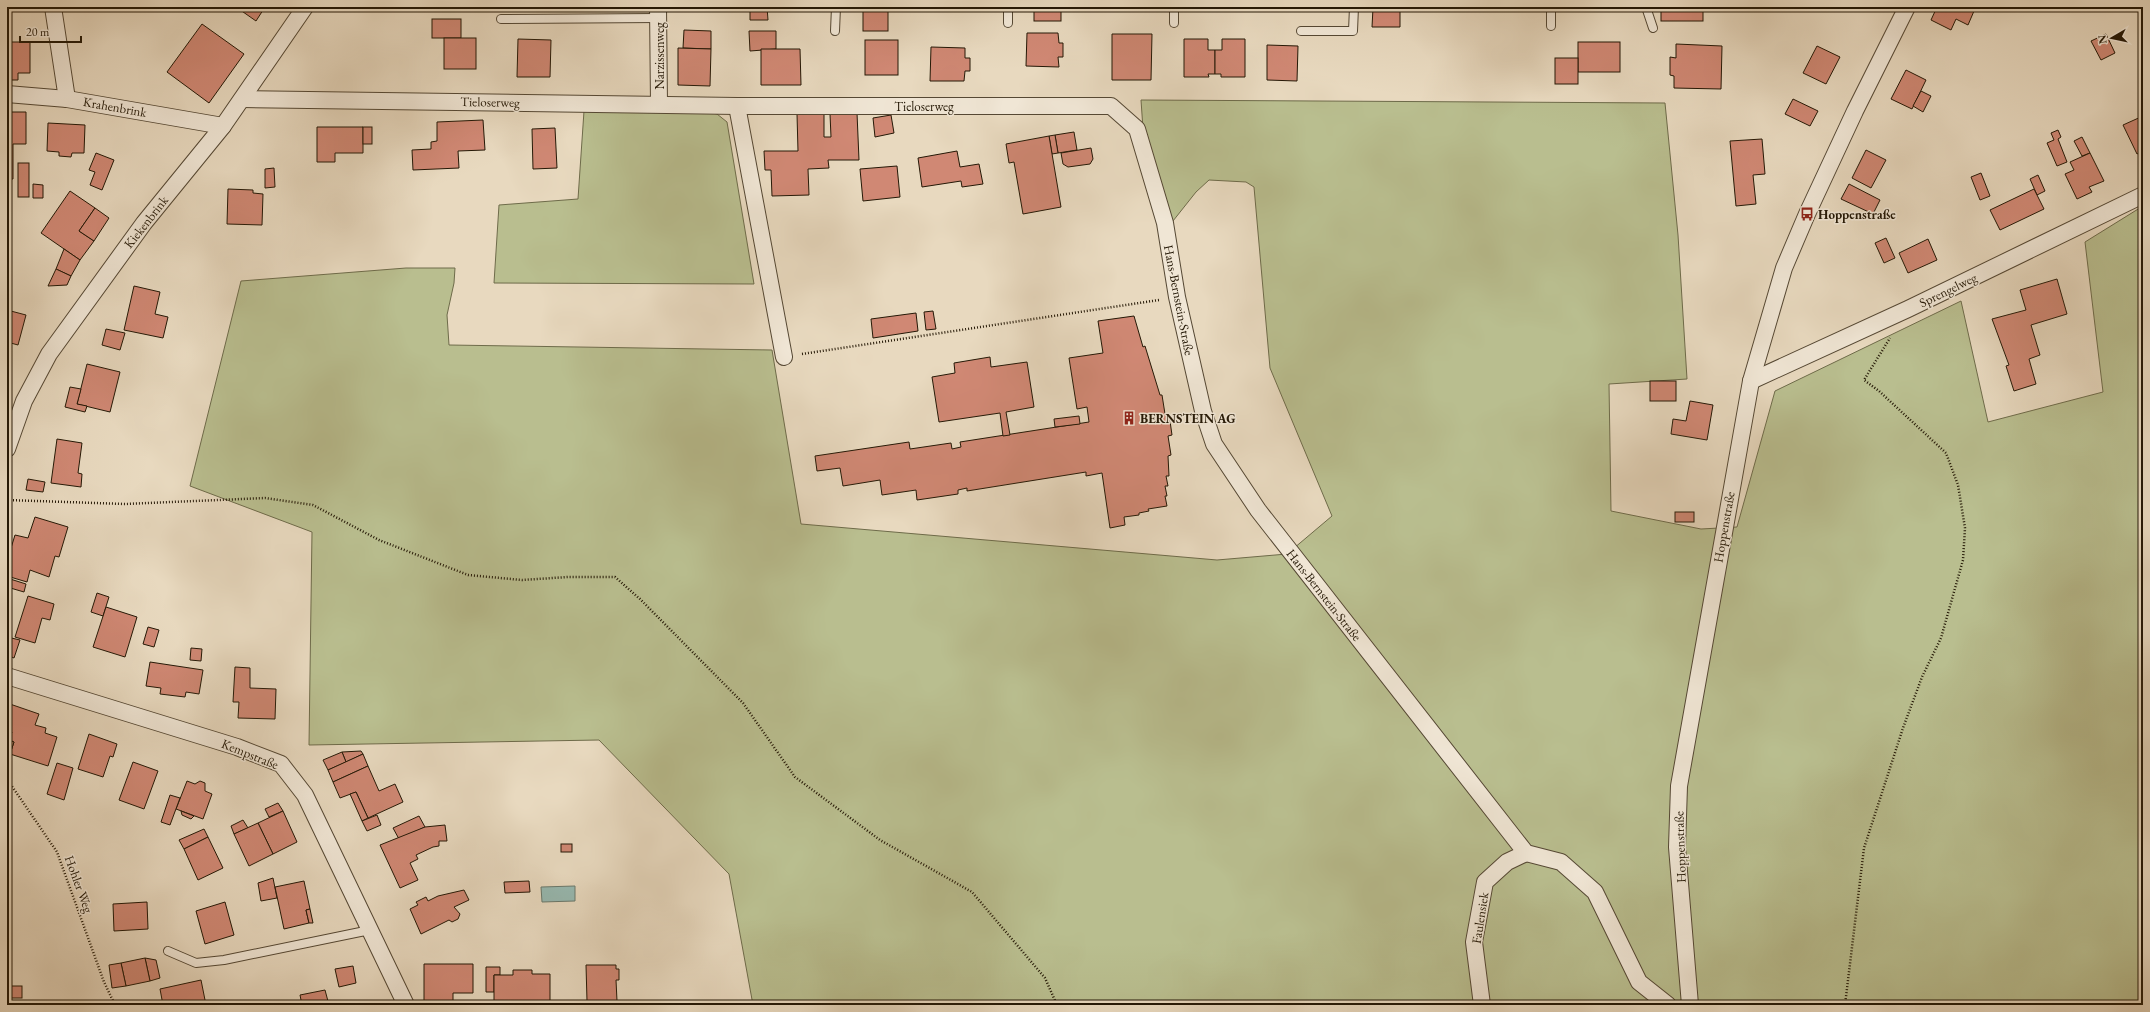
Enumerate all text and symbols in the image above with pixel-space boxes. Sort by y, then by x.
scale bar [20,18,81,44]
north arrow [2092,18,2132,58]
street label: Narzissenweg [651,22,668,90]
text: 20 m [26,24,50,40]
text: N [2094,34,2110,45]
street label: Krahenbrink [82,93,149,121]
street label: Tieloserweg [460,93,520,111]
street label: Tieloserweg [894,98,954,115]
street label: Kiekenbrink [120,192,172,252]
bus stop icon: Hoppenstraße [1799,206,1815,222]
place label: Hoppenstraße [1818,206,1896,223]
street label: Hans-Bernstein-Straße [1160,243,1198,357]
street label: Sprengelweg [1916,269,1980,311]
building icon: BERNSTEIN AG [1121,410,1137,426]
place label: BERNSTEIN AG [1140,410,1236,427]
street label: Hoppenstraße [1709,490,1739,564]
street label: Hans-Bernstein-Straße [1283,545,1365,645]
street label: Kempstraße [219,735,281,773]
street label: Hoppenstraße [1670,811,1690,883]
street label: Hohler Weg [61,853,97,915]
street label: Faulensiek [1468,890,1493,945]

